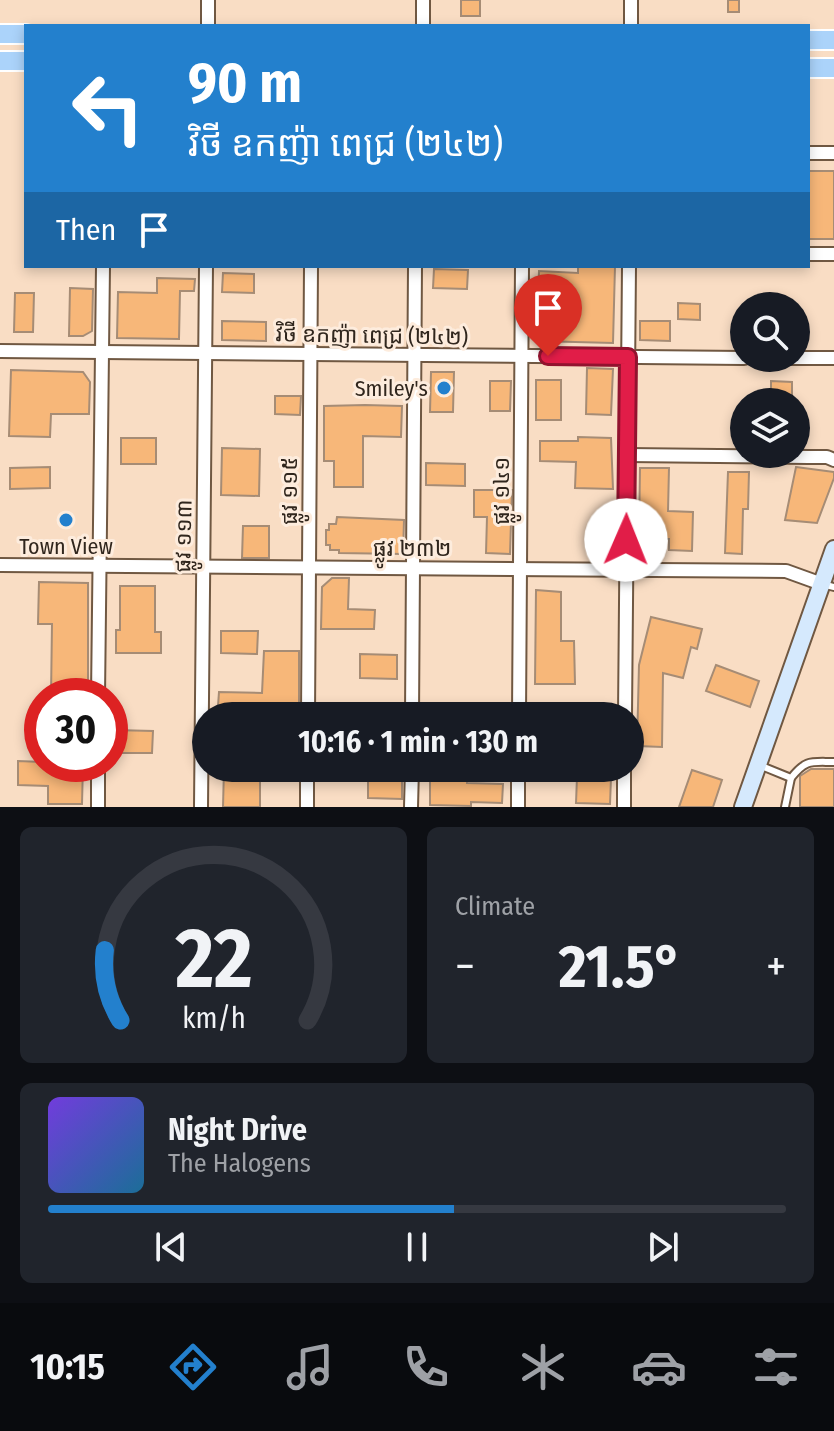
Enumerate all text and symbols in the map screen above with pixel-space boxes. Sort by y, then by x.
text: 90 m [188,50,302,117]
icon: left [56,56,160,160]
text: វិថី ឧកញ៉ា ពេជ្រ (២៤២) [188,122,503,166]
icon: arrive [132,208,176,252]
text: Then [56,212,116,248]
pin [514,274,582,356]
icon: arrive [526,286,570,330]
map controls [730,292,810,468]
button: search [730,292,810,372]
street label: វិថី ឧកញ៉ា ពេជ្រ (២៤២) [275,320,468,351]
place label: Smiley's [355,375,428,402]
marker: Smiley's [435,379,453,397]
button: layers [730,388,810,468]
street label: ផ្លូវ ១១៥ [276,457,310,525]
street label: ផ្លូវ ១៤១ [488,457,522,525]
position arrow [584,498,668,582]
street label: ផ្លូវ ១១៣ [169,499,204,573]
marker: Town View [57,511,75,529]
place label: Town View [19,533,113,560]
street label: ផ្លូវ ២៣២ [373,535,451,569]
speed limit sign: 30 [24,678,128,782]
text: 10:16 · 1 min · 130 m [298,724,538,760]
text: Climate [455,891,535,922]
text: 22 [174,909,252,1009]
text: 21.5° [559,931,682,1003]
text: − [455,940,475,993]
text: + [766,940,786,993]
text: km/h [182,1001,245,1036]
text: Night Drive [168,1112,307,1148]
text: The Halogens [168,1148,311,1179]
icon: previous [149,1225,193,1269]
icon: pause [395,1225,439,1269]
icon: next [641,1225,685,1269]
icon: directions [165,1339,221,1395]
icon: music [282,1339,338,1395]
icon: phone [398,1339,454,1395]
icon: climate [515,1339,571,1395]
icon: car [631,1339,687,1395]
icon: filters [748,1339,804,1395]
text: 10:15 [30,1345,105,1389]

